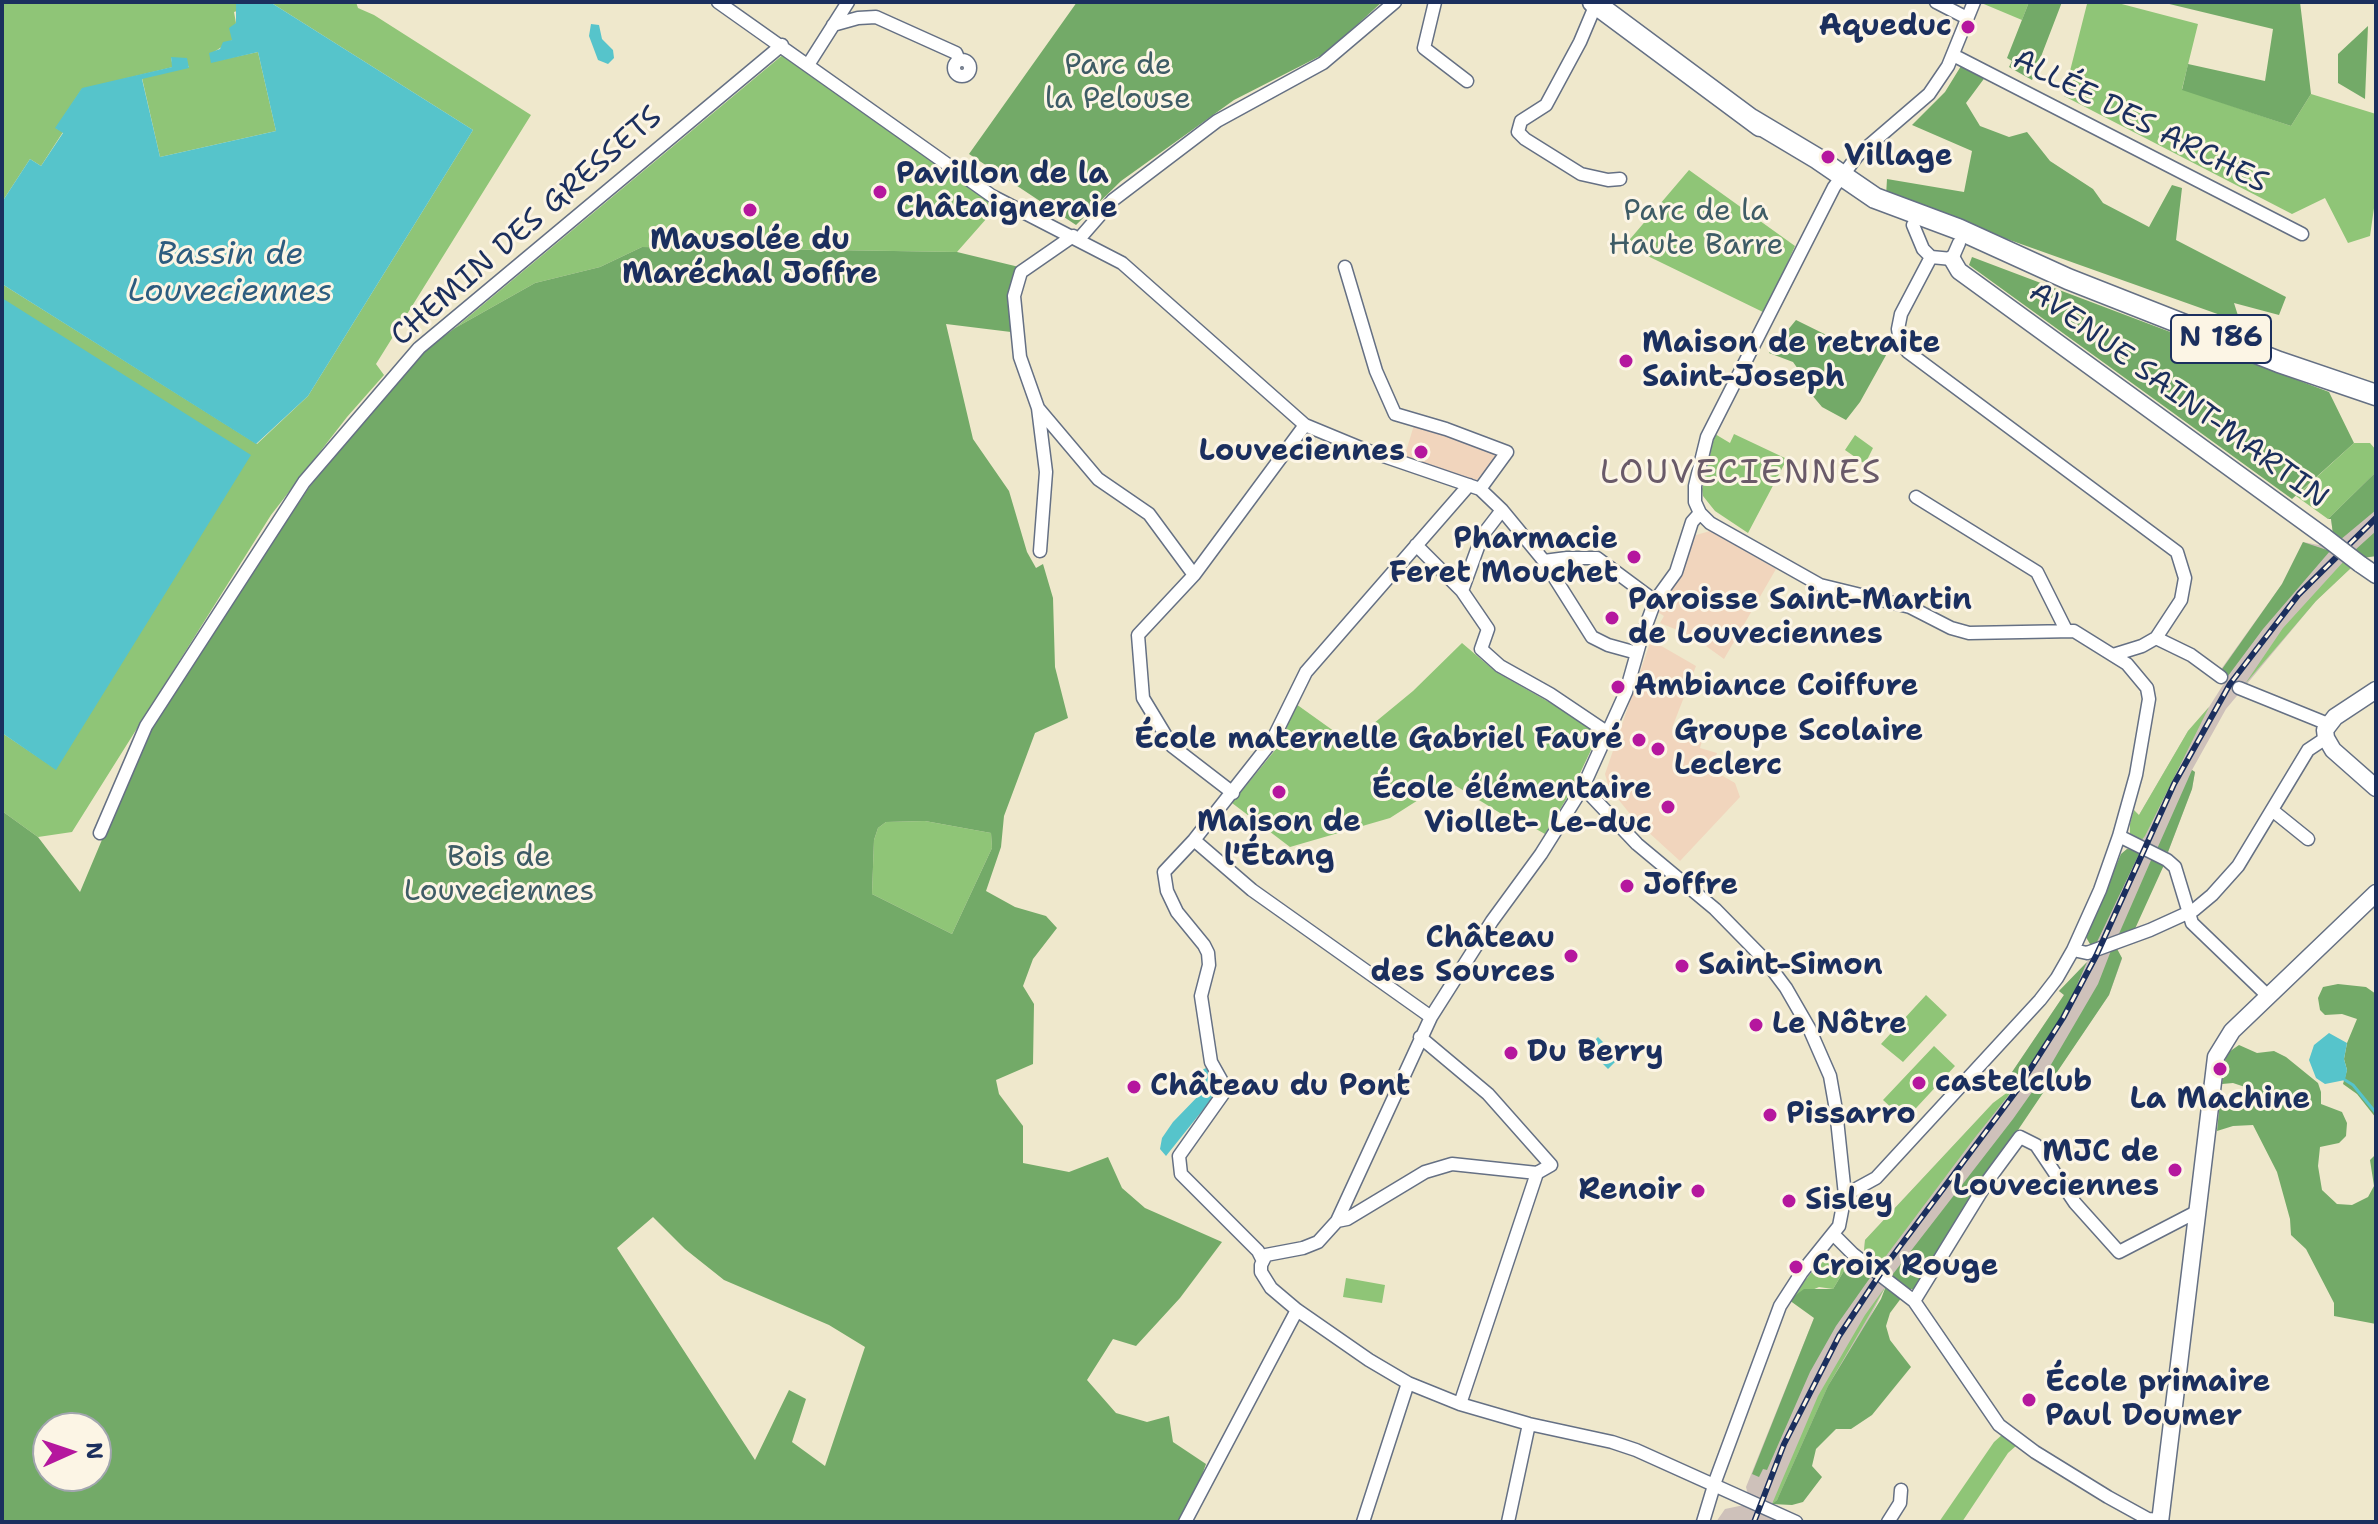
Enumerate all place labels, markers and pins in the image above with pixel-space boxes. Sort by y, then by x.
place label: Aqueduc [1819,9,1952,45]
marker: Aqueduc [1959,18,1977,36]
place label: Village [1844,139,1953,175]
marker: Village [1819,148,1837,166]
place label: Pavillon de la Châtaigneraie [896,157,1118,228]
marker: Pavillon de la Châtaigneraie [871,183,889,201]
marker: Mausolée du Maréchal Joffre [741,201,759,219]
place label: Mausolée du Maréchal Joffre [622,223,878,294]
place label: Maison de retraite Saint-Joseph [1642,326,1941,396]
marker: Maison de retraite Saint-Joseph [1617,352,1635,370]
place label: Louveciennes [1199,434,1405,470]
marker: Louveciennes [1412,443,1430,461]
place label: Pharmacie Feret Mouchet [1389,522,1618,592]
marker: Pharmacie Feret Mouchet [1625,548,1643,566]
place label: Paroisse Saint-Martin de Louveciennes [1628,583,1972,654]
marker: Paroisse Saint-Martin de Louveciennes [1603,609,1621,627]
place label: Ambiance Coiffure [1634,669,1918,705]
marker: Ambiance Coiffure [1609,678,1627,696]
place label: Groupe Scolaire Leclerc [1674,714,1923,784]
place label: École maternelle Gabriel Fauré [1134,722,1623,758]
marker: École maternelle Gabriel Fauré [1630,731,1648,749]
marker: Groupe Scolaire Leclerc [1649,740,1667,758]
place label: École élémentaire Viollet- Le-duc [1371,772,1652,842]
marker: Maison de l'Étang [1270,783,1288,801]
marker: École élémentaire Viollet- Le-duc [1659,798,1677,816]
place label: Maison de l'Étang [1197,805,1361,876]
place label: Joffre [1643,868,1738,904]
marker: Joffre [1618,877,1636,895]
place label: Château des Sources [1370,921,1555,992]
marker: Château des Sources [1562,947,1580,965]
place label: Saint-Simon [1698,948,1883,984]
marker: Saint-Simon [1673,957,1691,975]
place label: Le Nôtre [1772,1007,1907,1043]
marker: Le Nôtre [1747,1016,1765,1034]
place label: Du Berry [1527,1035,1663,1071]
marker: Du Berry [1502,1044,1520,1062]
marker: La Machine [2211,1060,2229,1078]
place label: castelclub [1935,1065,2092,1101]
place label: Château du Pont [1150,1069,1410,1105]
marker: castelclub [1910,1074,1928,1092]
marker: Château du Pont [1125,1078,1143,1096]
place label: La Machine [2130,1082,2310,1118]
place label: Pissarro [1786,1097,1916,1133]
marker: Pissarro [1761,1106,1779,1124]
place label: MJC de Louveciennes [1953,1135,2159,1206]
marker: MJC de Louveciennes [2166,1161,2184,1179]
place label: Renoir [1578,1173,1682,1209]
marker: Renoir [1689,1182,1707,1200]
place label: Sisley [1805,1183,1893,1219]
marker: Sisley [1780,1192,1798,1210]
place label: Croix Rouge [1812,1249,1998,1285]
marker: Croix Rouge [1787,1258,1805,1276]
place label: École primaire Paul Doumer [2045,1365,2271,1436]
marker: École primaire Paul Doumer [2020,1391,2038,1409]

